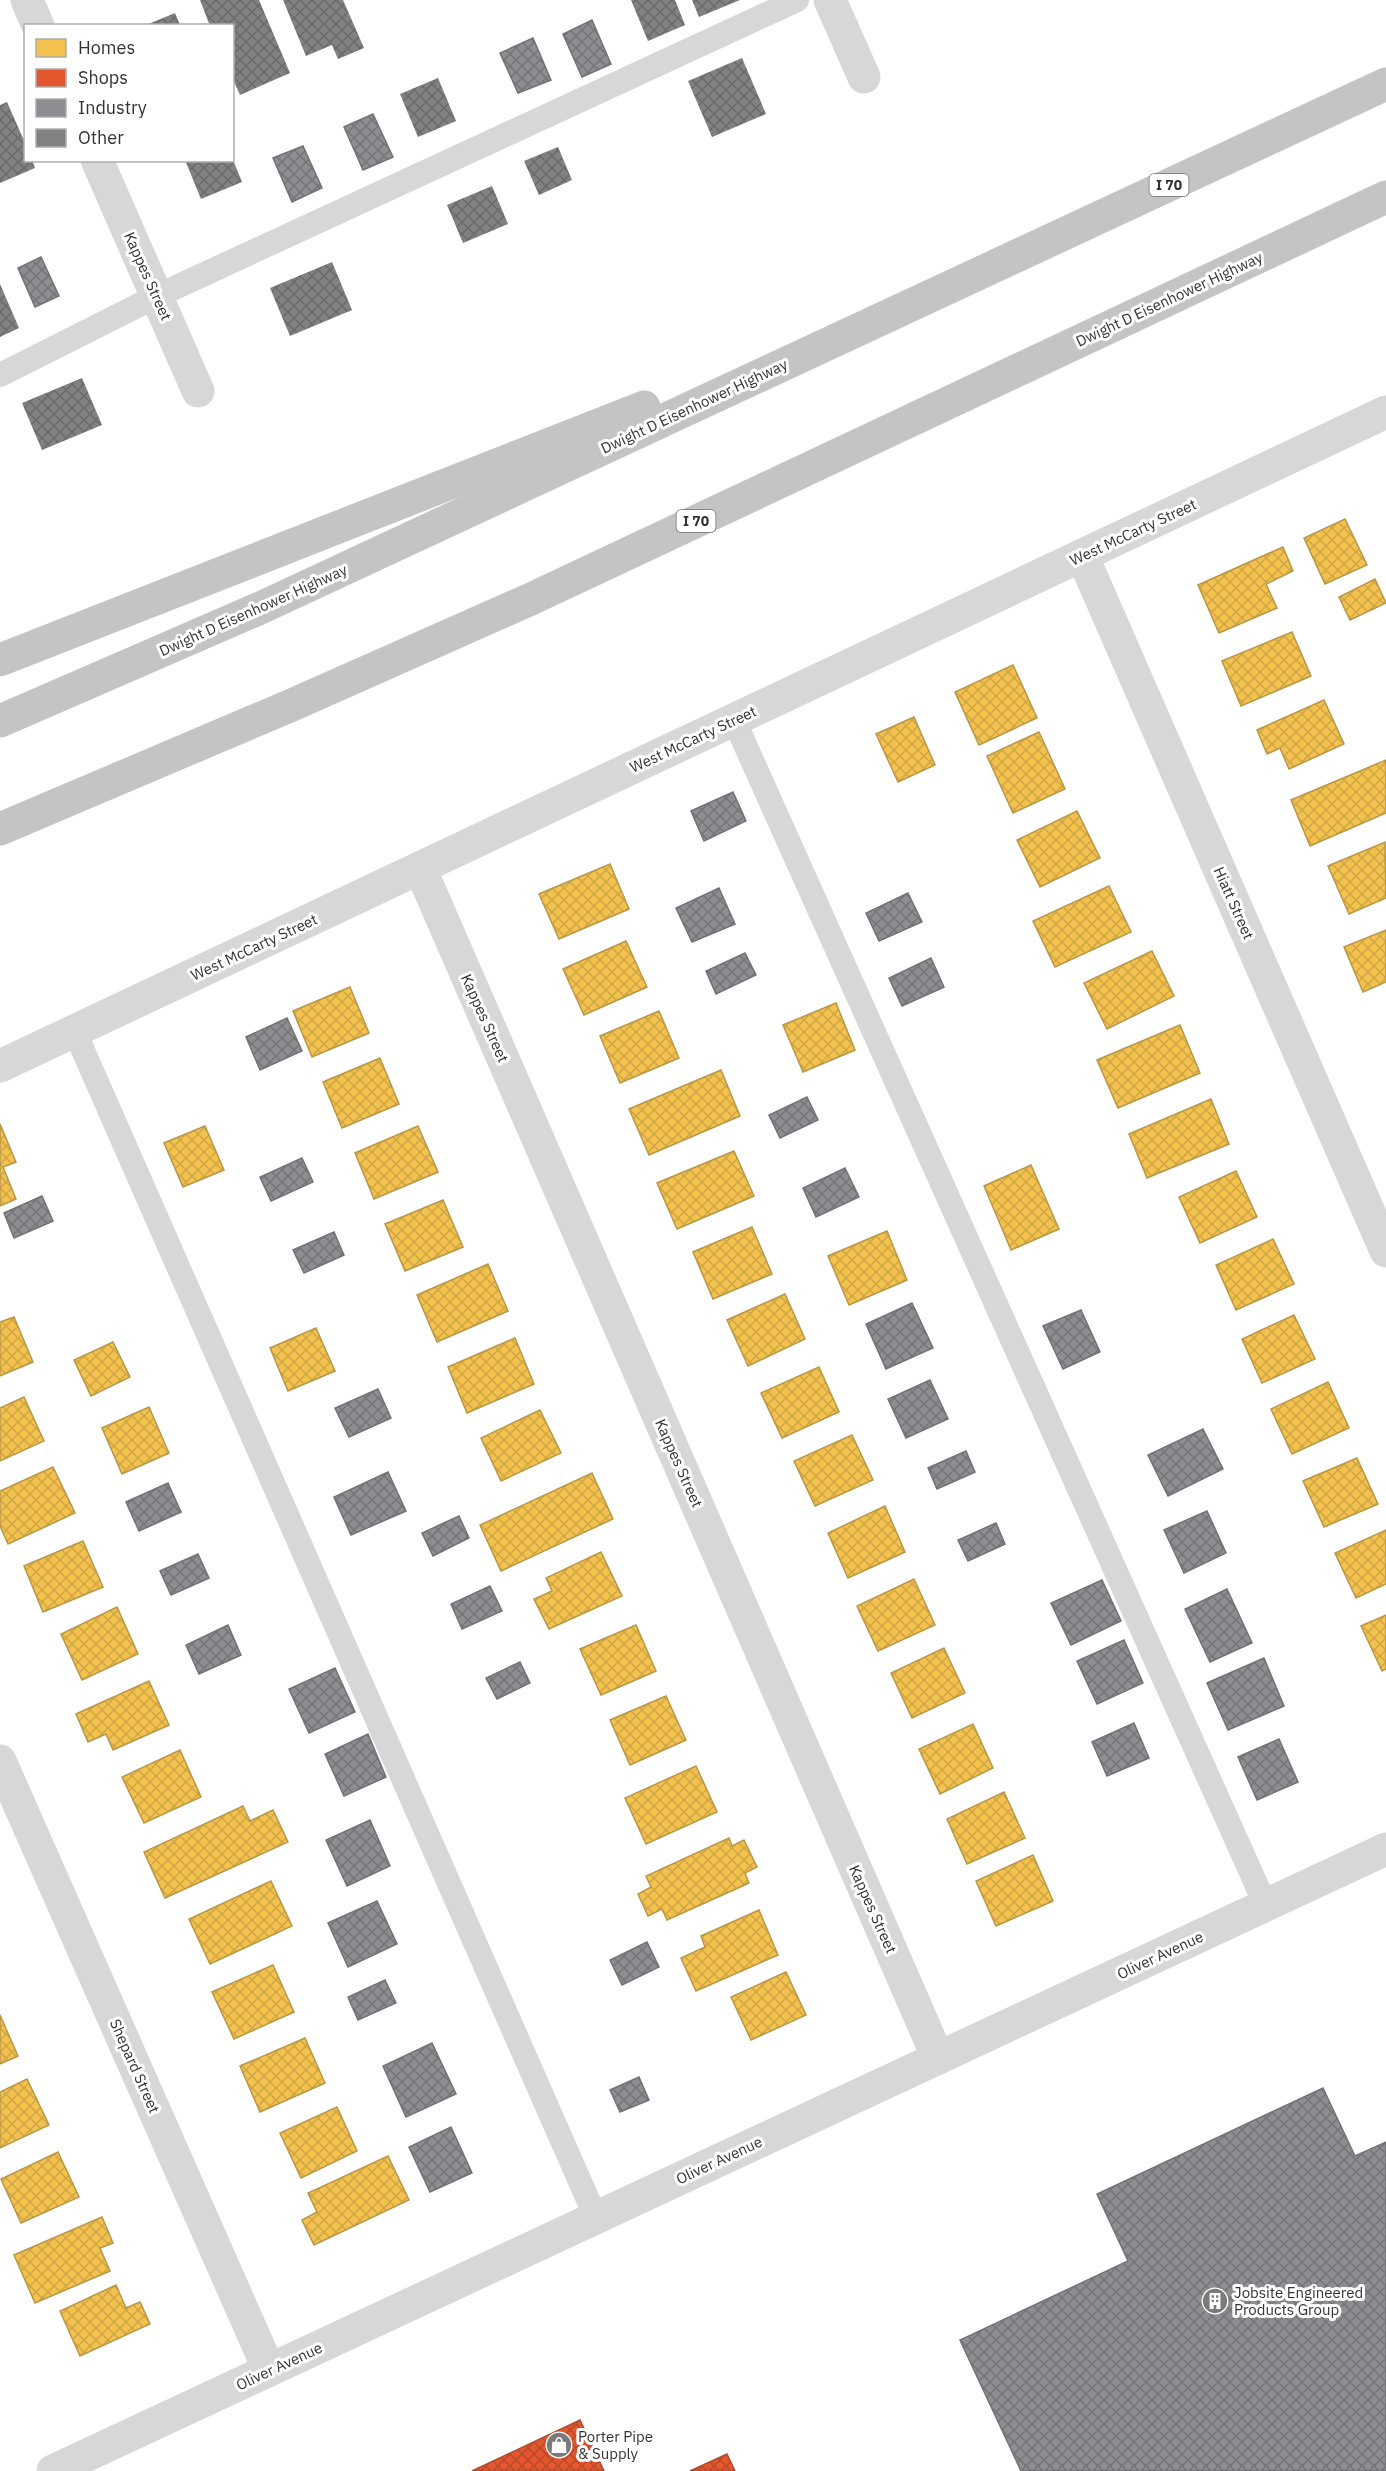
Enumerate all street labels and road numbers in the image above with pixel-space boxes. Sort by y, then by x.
road number: I 70 [1150,174,1188,196]
street label: Kappes Street [120,229,176,323]
street label: Dwight D Eisenhower Highway [1073,247,1266,351]
street label: Dwight D Eisenhower Highway [598,354,791,458]
street label: West McCarty Street [1067,494,1199,570]
road number: I 70 [676,510,716,532]
street label: Dwight D Eisenhower Highway [156,560,350,660]
street label: West McCarty Street [627,701,759,777]
street label: Hiatt Street [1210,864,1258,942]
street label: West McCarty Street [188,909,320,985]
street label: Kappes Street [457,971,513,1065]
street label: Kappes Street [651,1416,707,1510]
street label: Kappes Street [845,1862,901,1956]
street label: Oliver Avenue [1114,1927,1206,1983]
street label: Shepard Street [106,2016,164,2116]
street label: Oliver Avenue [673,2132,765,2188]
street label: Oliver Avenue [233,2338,325,2394]

